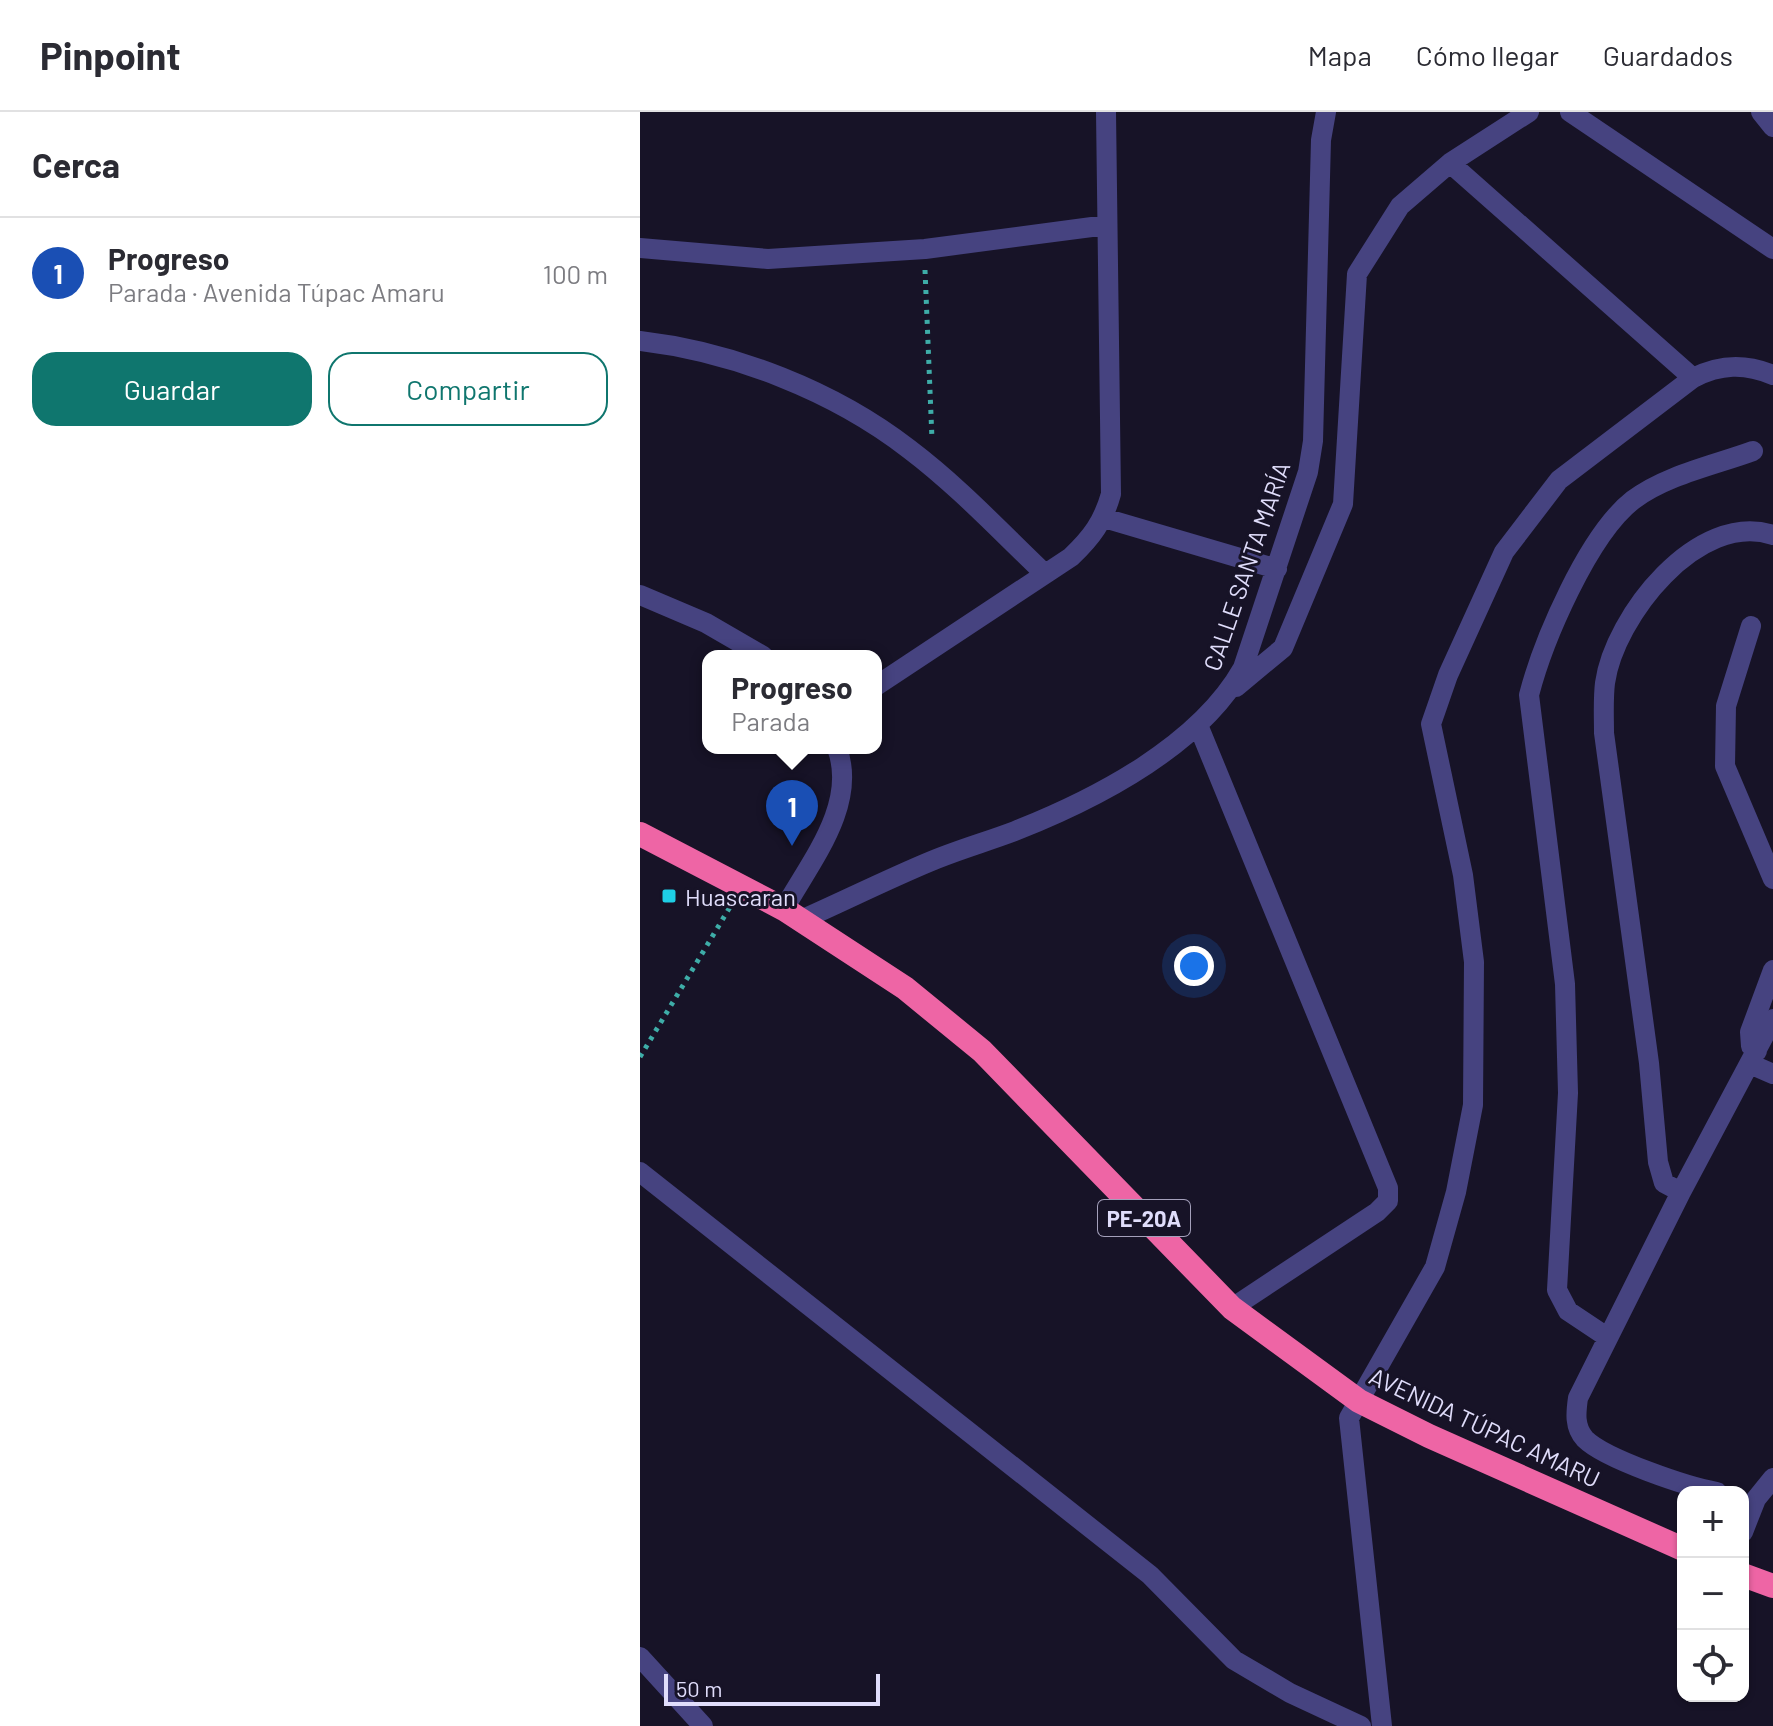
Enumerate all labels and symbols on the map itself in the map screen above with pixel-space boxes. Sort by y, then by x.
street label: CALLE SANTA MARÍA [1197,458,1295,674]
pin: 1 [766,780,818,846]
place label: Huascaran [685,882,796,911]
marker: Huascaran [660,887,678,905]
your location [1174,946,1214,986]
road number: PE-20A [1098,1200,1190,1236]
street label: AVENIDA TÚPAC AMARU [1365,1361,1605,1493]
scale bar [664,1670,880,1706]

